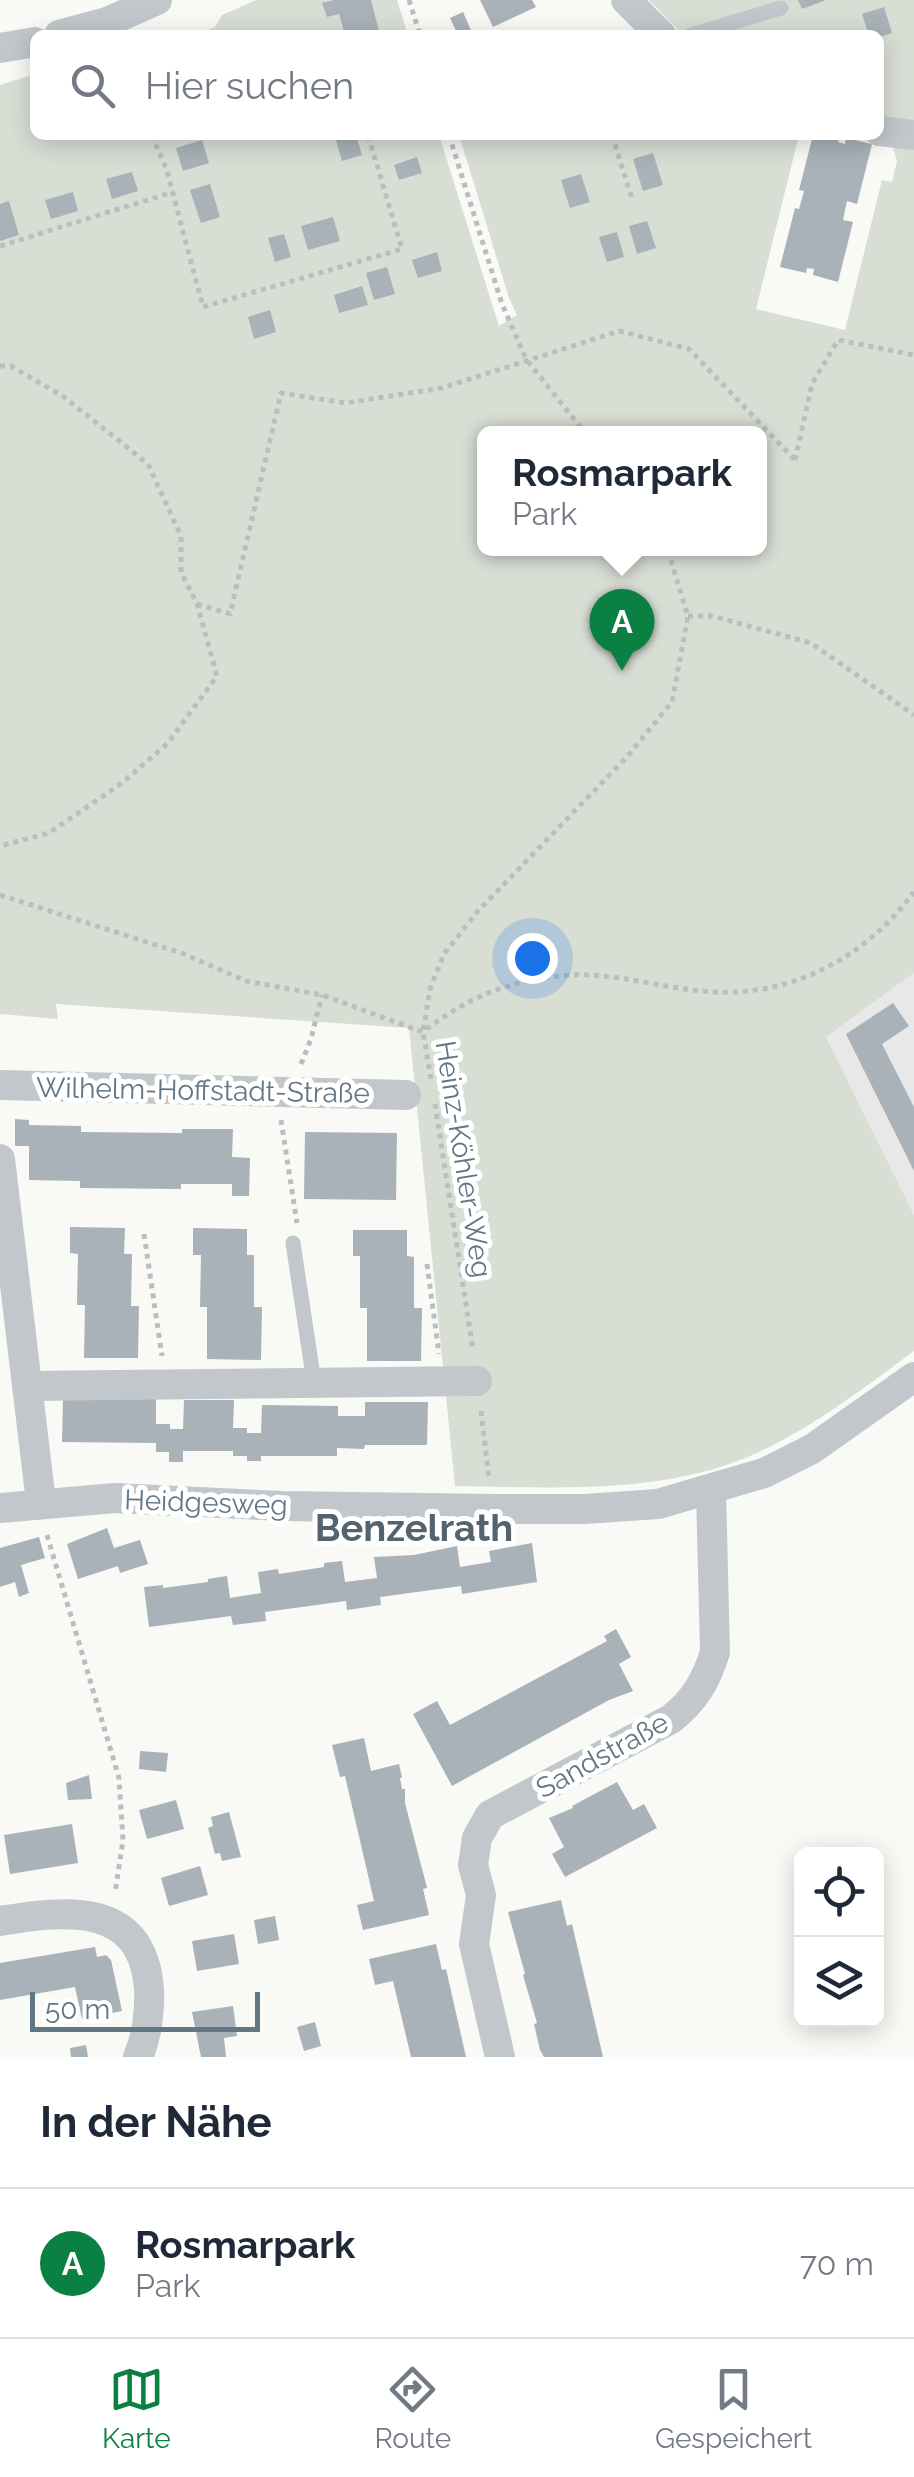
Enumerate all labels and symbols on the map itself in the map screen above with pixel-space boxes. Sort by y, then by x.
pin: A [590,588,654,671]
your location [507,933,558,984]
street label: Heinz-Köhler-Weg [428,1038,499,1280]
street label: Wilhelm-Hoffstadt-Straße [36,1071,370,1110]
street label: Heidgesweg [124,1483,288,1522]
district label: Benzelrath [315,1505,513,1550]
street label: Sandstraße [530,1706,674,1805]
scale bar [30,1987,260,2032]

